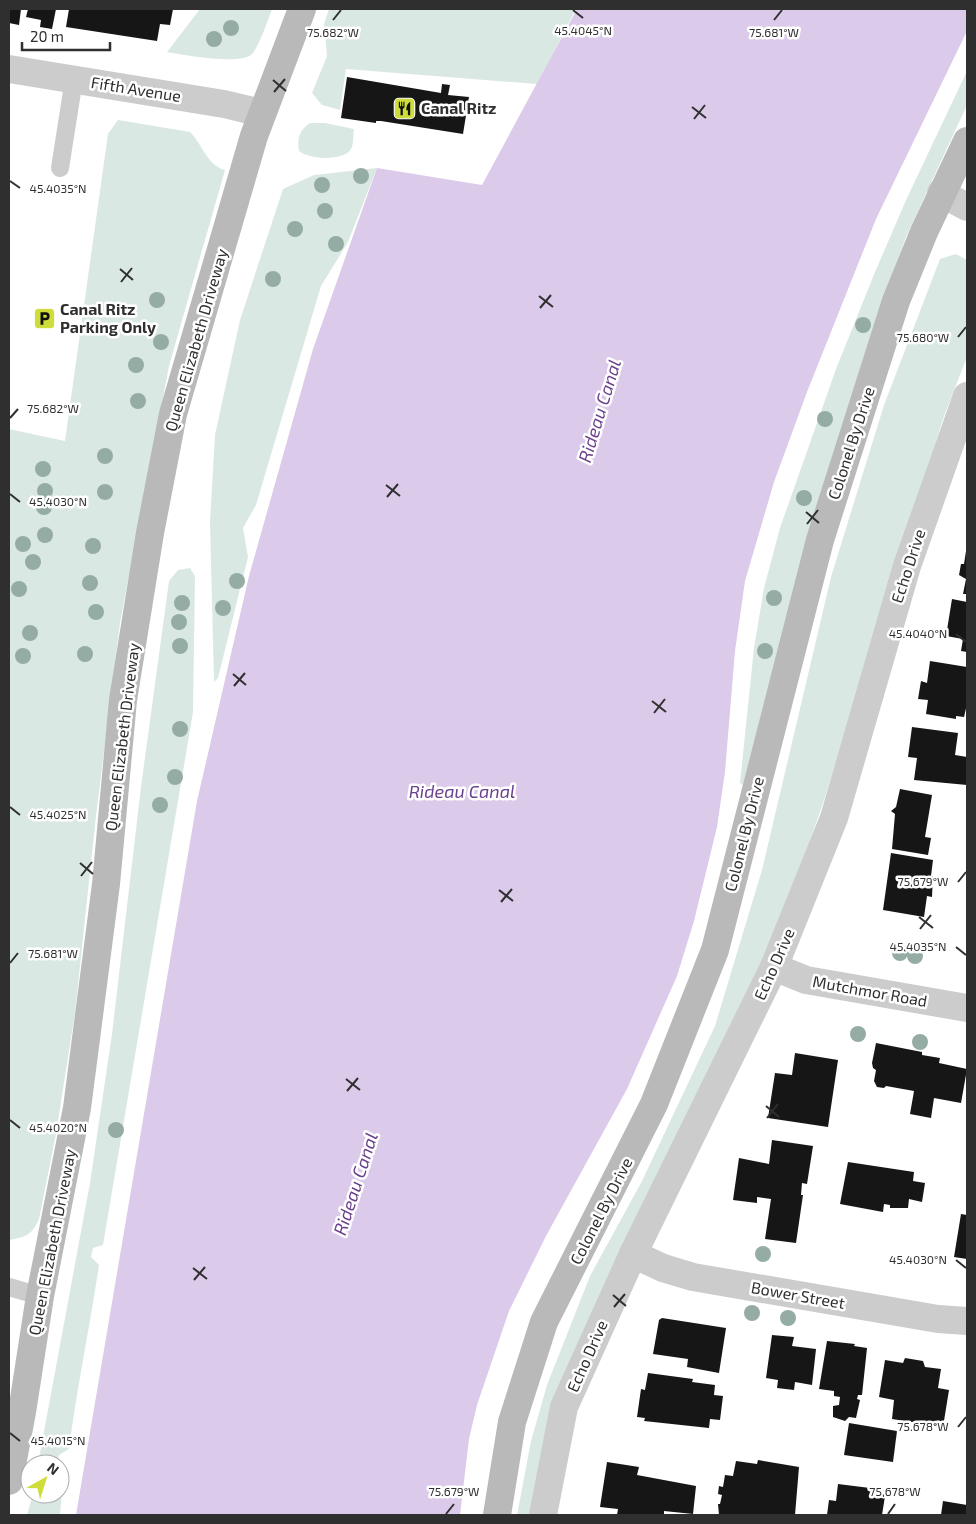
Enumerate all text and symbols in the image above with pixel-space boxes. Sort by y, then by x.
scale bar [22,20,110,52]
text: 45.4045°N [554,23,612,37]
text: 75.682°W [307,25,359,39]
text: 75.681°W [749,25,799,39]
text: 20 m [30,27,64,45]
street label: Fifth Avenue [90,72,182,105]
restaurant icon: Canal Ritz [393,96,417,120]
place label: Canal Ritz [421,98,496,117]
text: 45.4035°N [30,181,87,195]
street label: Queen Elizabeth Driveway [160,246,232,434]
place label: Canal Ritz Parking Only [60,299,156,337]
parking icon: Canal Ritz Parking Only [32,306,56,330]
text: 75.680°W [897,330,949,344]
water label: Rideau Canal [573,357,625,465]
street label: Colonel By Drive [823,384,878,502]
text: 75.682°W [27,401,79,415]
text: 45.4030°N [29,494,87,508]
street label: Echo Drive [887,526,928,605]
text: 45.4040°N [889,626,947,640]
street label: Queen Elizabeth Driveway [101,641,144,832]
street label: Colonel By Drive [720,775,767,893]
water label: Rideau Canal [409,780,515,802]
text: 45.4025°N [29,807,87,821]
text: 75.679°W [898,874,948,888]
street label: Echo Drive [749,925,798,1003]
text: 45.4035°N [890,939,947,953]
text: 75.681°W [28,946,78,960]
street label: Mutchmor Road [811,971,929,1010]
text: 45.4020°N [29,1120,87,1134]
water label: Rideau Canal [328,1130,382,1238]
street label: Queen Elizabeth Driveway [24,1147,80,1337]
street label: Colonel By Drive [565,1154,636,1267]
text: 45.4030°N [889,1252,947,1266]
street label: Bower Street [750,1277,846,1312]
street label: Echo Drive [562,1317,611,1395]
text: 75.678°W [897,1419,949,1433]
text: 45.4015°N [30,1433,86,1447]
north arrow [20,1454,70,1504]
text: N [44,1459,63,1478]
text: 75.679°W [429,1484,479,1498]
text: 75.678°W [869,1484,921,1498]

